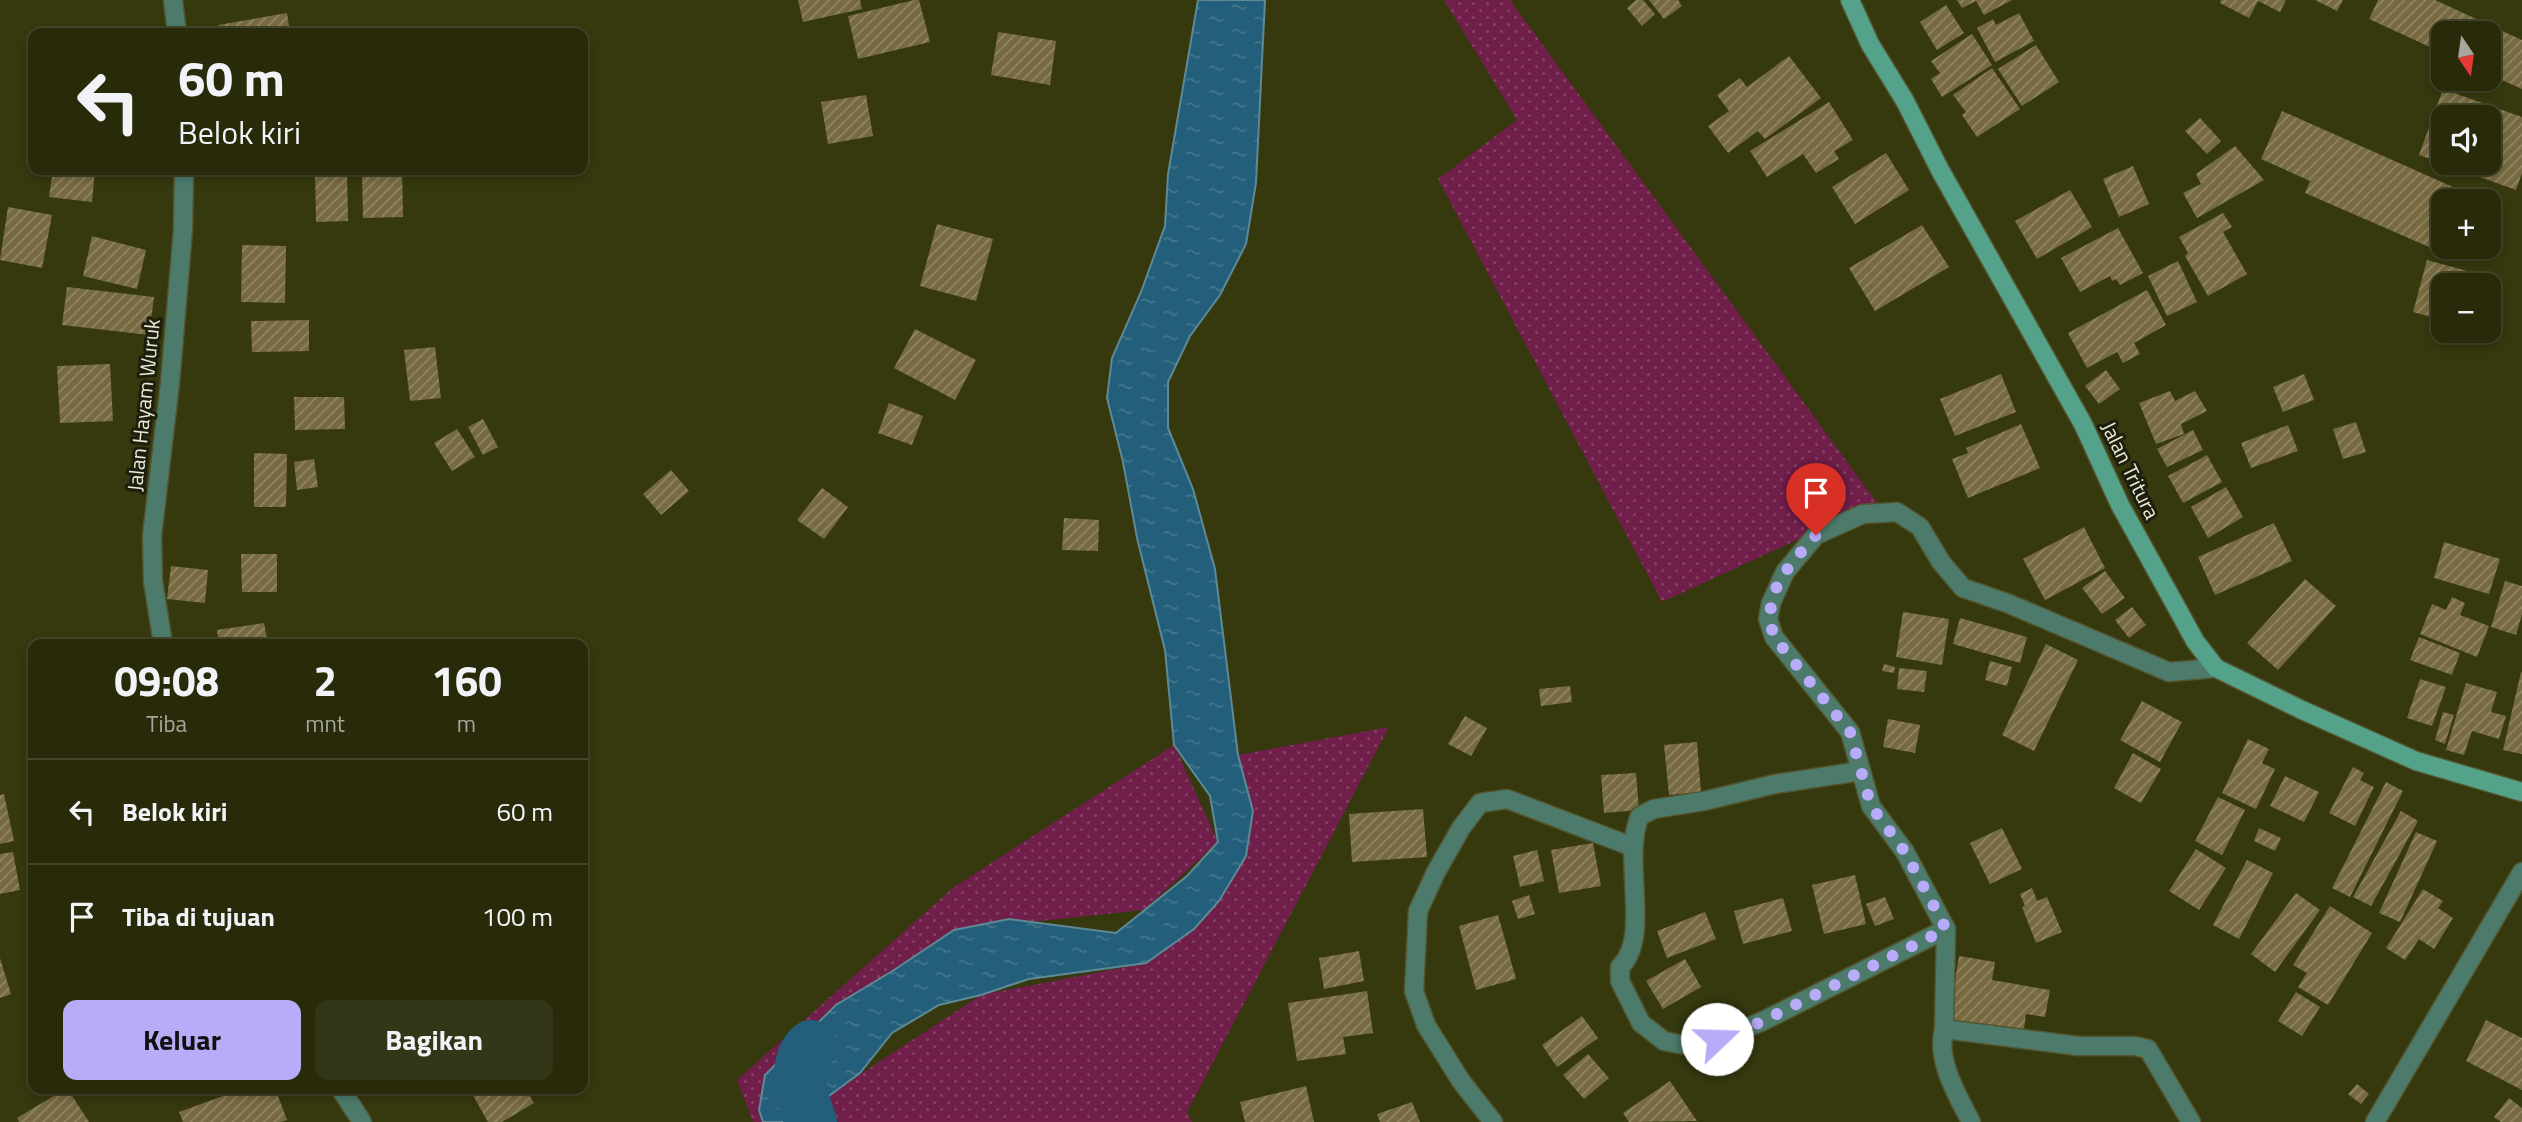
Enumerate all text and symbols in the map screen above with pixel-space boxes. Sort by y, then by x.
north arrow [2431,21,2501,91]
map controls [2431,21,2501,343]
text: 60 m [178,40,285,115]
icon: left [63,56,154,147]
button: sound [2431,105,2501,175]
text: Belok kiri [178,108,301,156]
button: + [2431,189,2501,259]
button: − [2431,273,2501,343]
street label: Jalan Hayam Wuruk [118,317,168,493]
street label: Jalan Tritura [2094,416,2169,525]
pin [1786,463,1846,535]
icon: arrive [1797,474,1835,512]
text: 09:08 [114,648,219,712]
text: 2 [313,648,337,712]
text: 160 [431,648,502,712]
text: Tiba [146,706,187,741]
text: mnt [305,706,345,741]
text: m [457,706,476,741]
text: Belok kiri [122,792,228,831]
text: 60 m [496,792,553,831]
icon: left [63,793,101,831]
text: Tiba di tujuan [122,897,275,936]
text: 100 m [482,897,553,936]
icon: arrive [63,898,101,936]
button: Keluar [63,1000,301,1080]
button: Bagikan [315,1000,553,1080]
position arrow [1680,1002,1754,1076]

